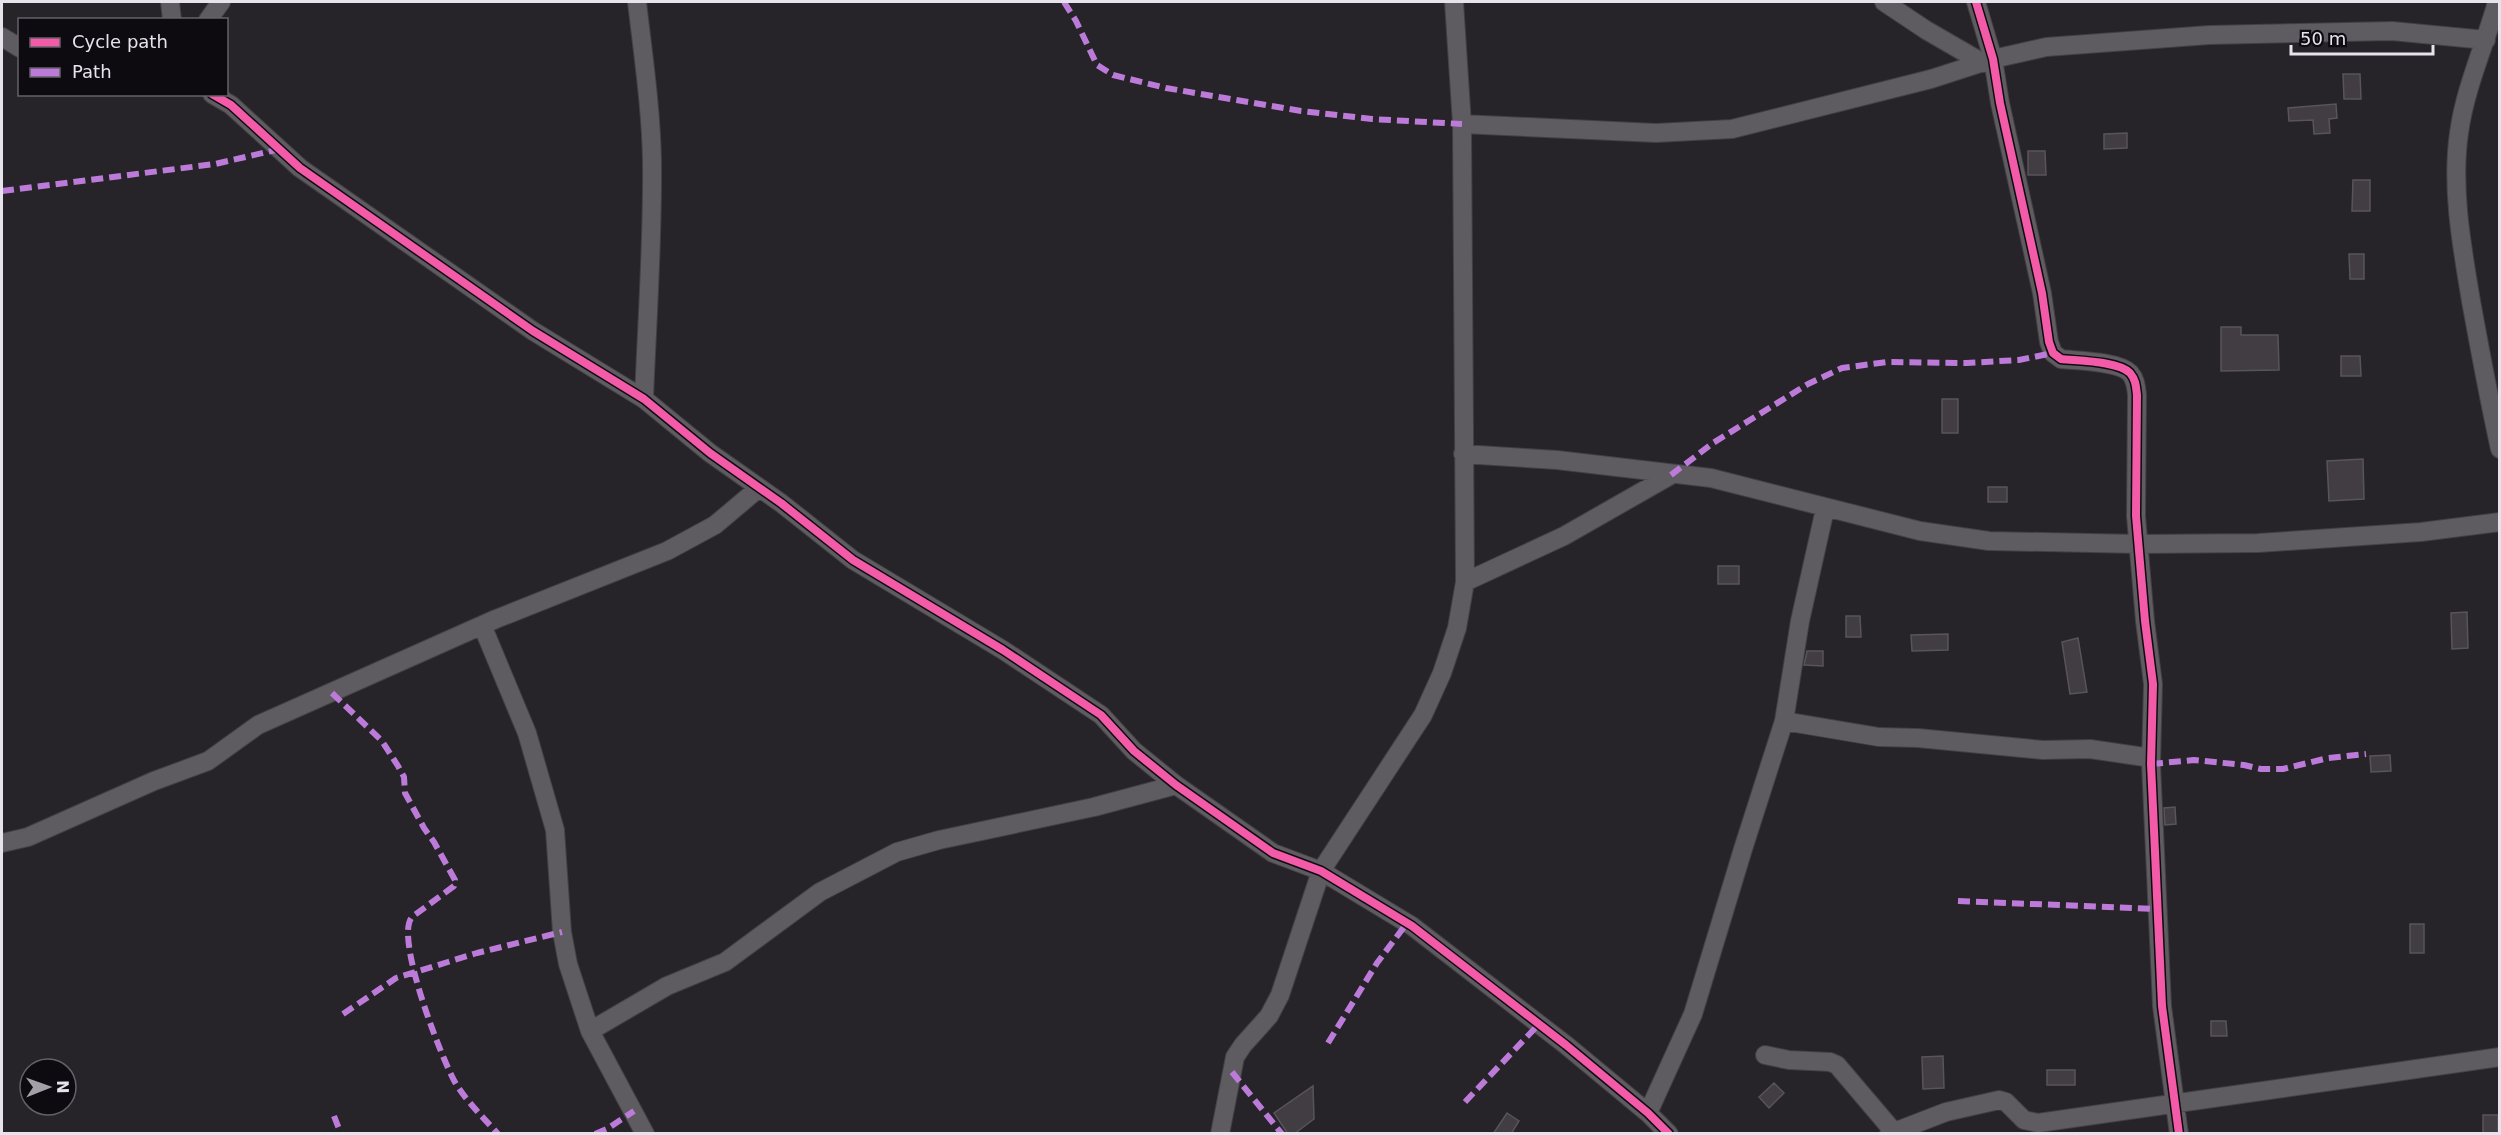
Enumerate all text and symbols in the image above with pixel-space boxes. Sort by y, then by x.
legend [18,18,228,96]
scale bar [2291,18,2434,56]
text: 50 m [2300,28,2346,49]
text: Cycle path [72,31,168,52]
text: Path [72,61,112,82]
north arrow [18,1057,78,1117]
text: N [53,1080,72,1094]

